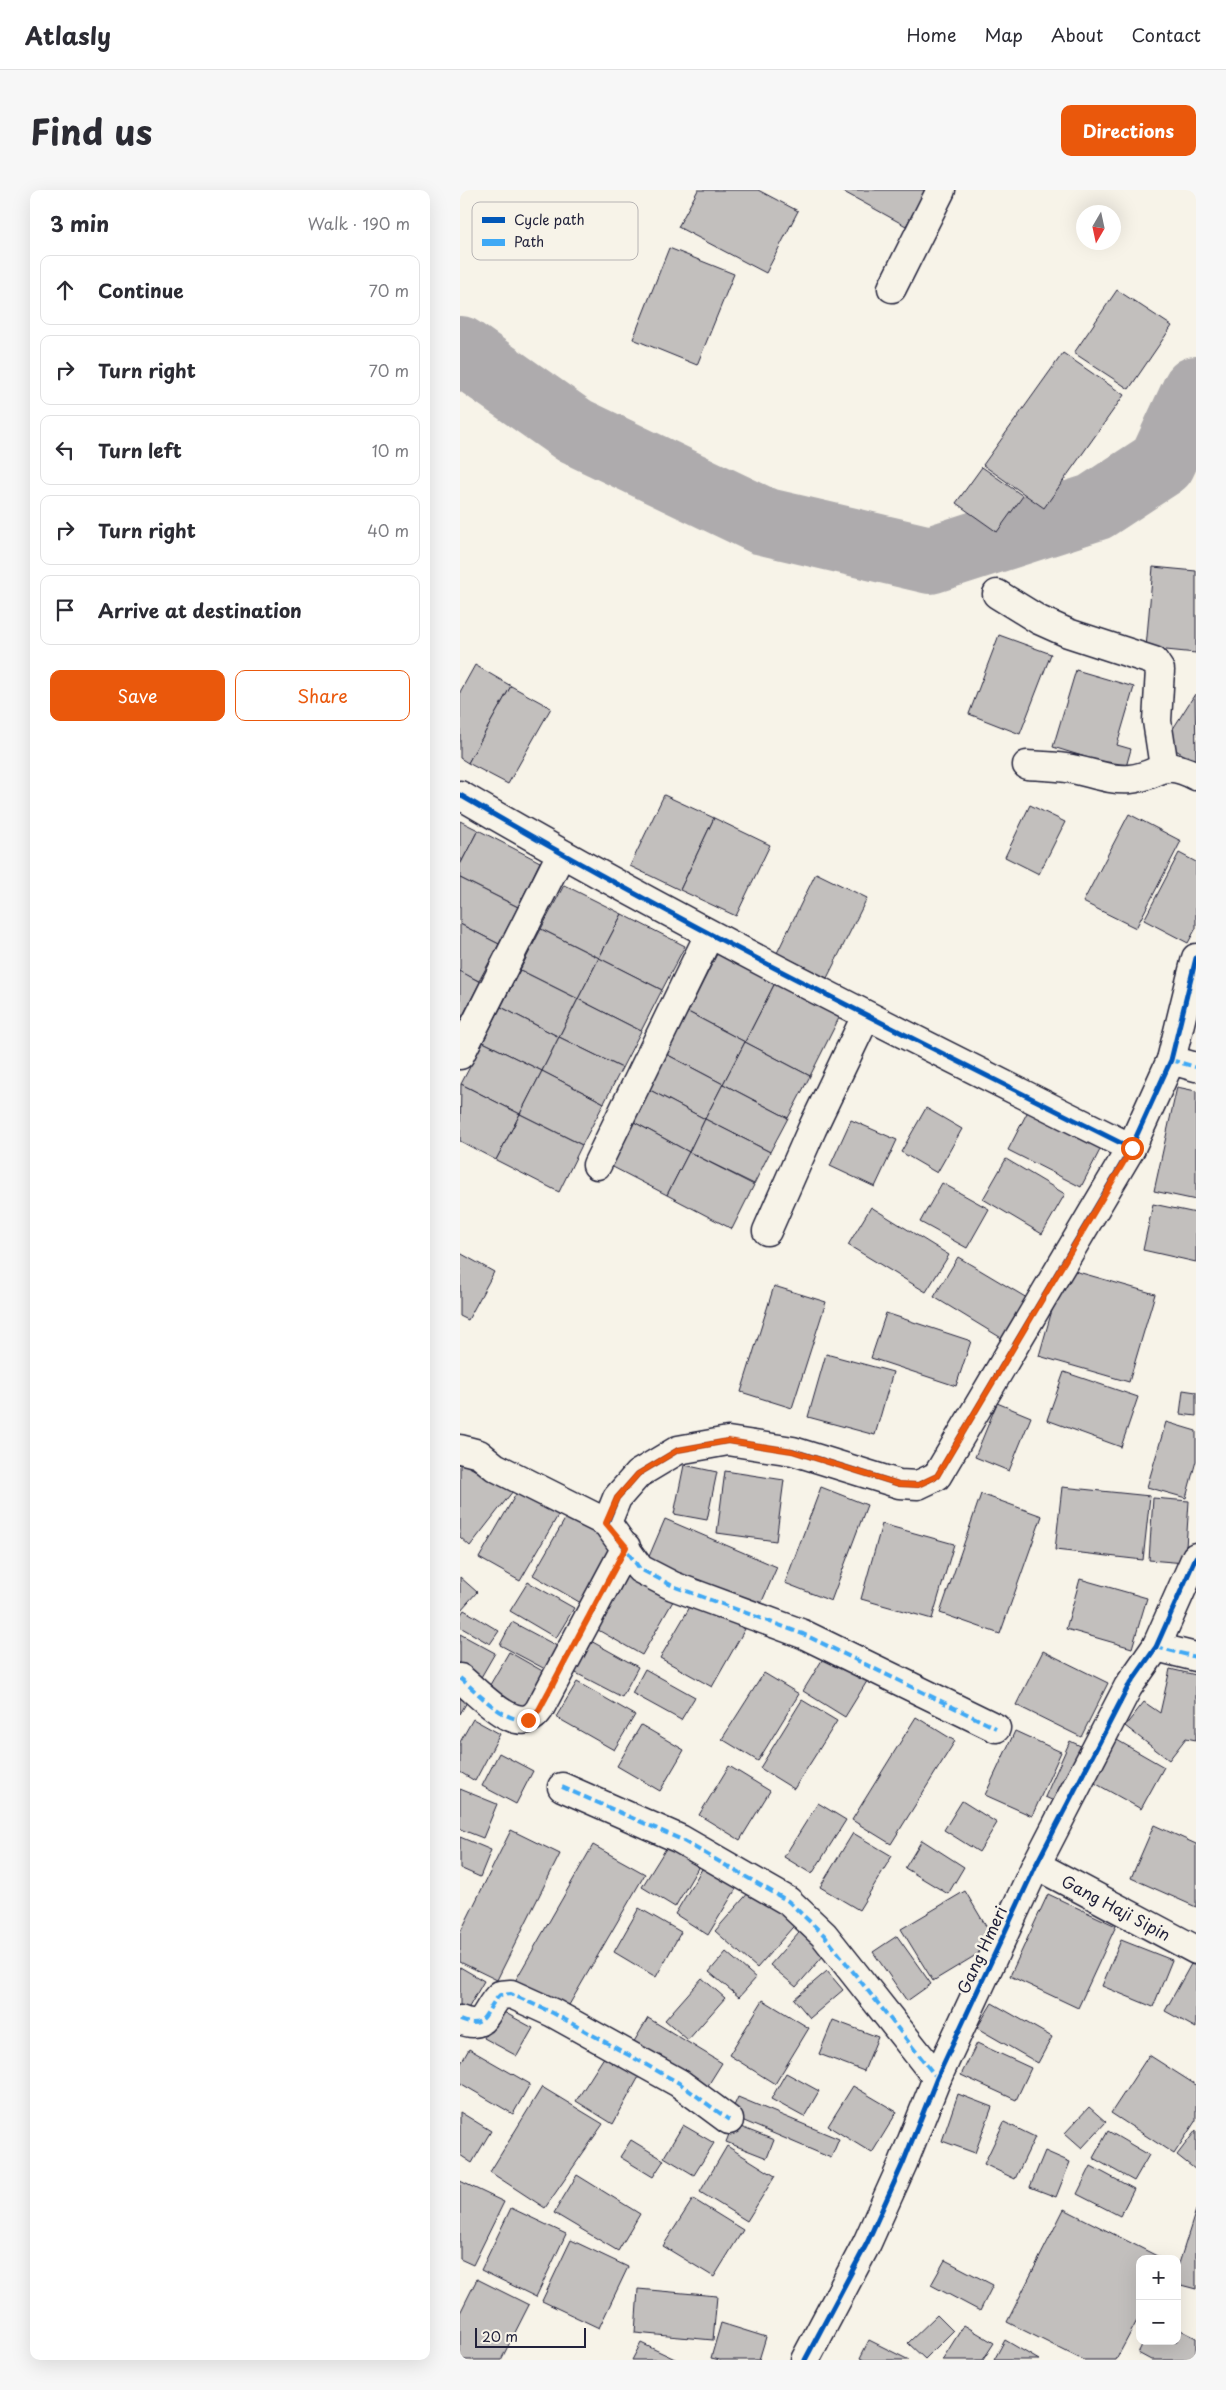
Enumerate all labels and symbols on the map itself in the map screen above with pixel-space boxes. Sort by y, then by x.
legend [472,202,638,260]
north arrow [1076,205,1121,250]
text: Cycle path [514,209,585,230]
text: Path [514,231,544,252]
route start [1121,1137,1144,1160]
route end [517,1709,540,1732]
street label: Gang Haji Sipin [1058,1868,1175,1946]
street label: Gang Hmeri [950,1902,1012,1997]
scale bar [475,2325,586,2348]

